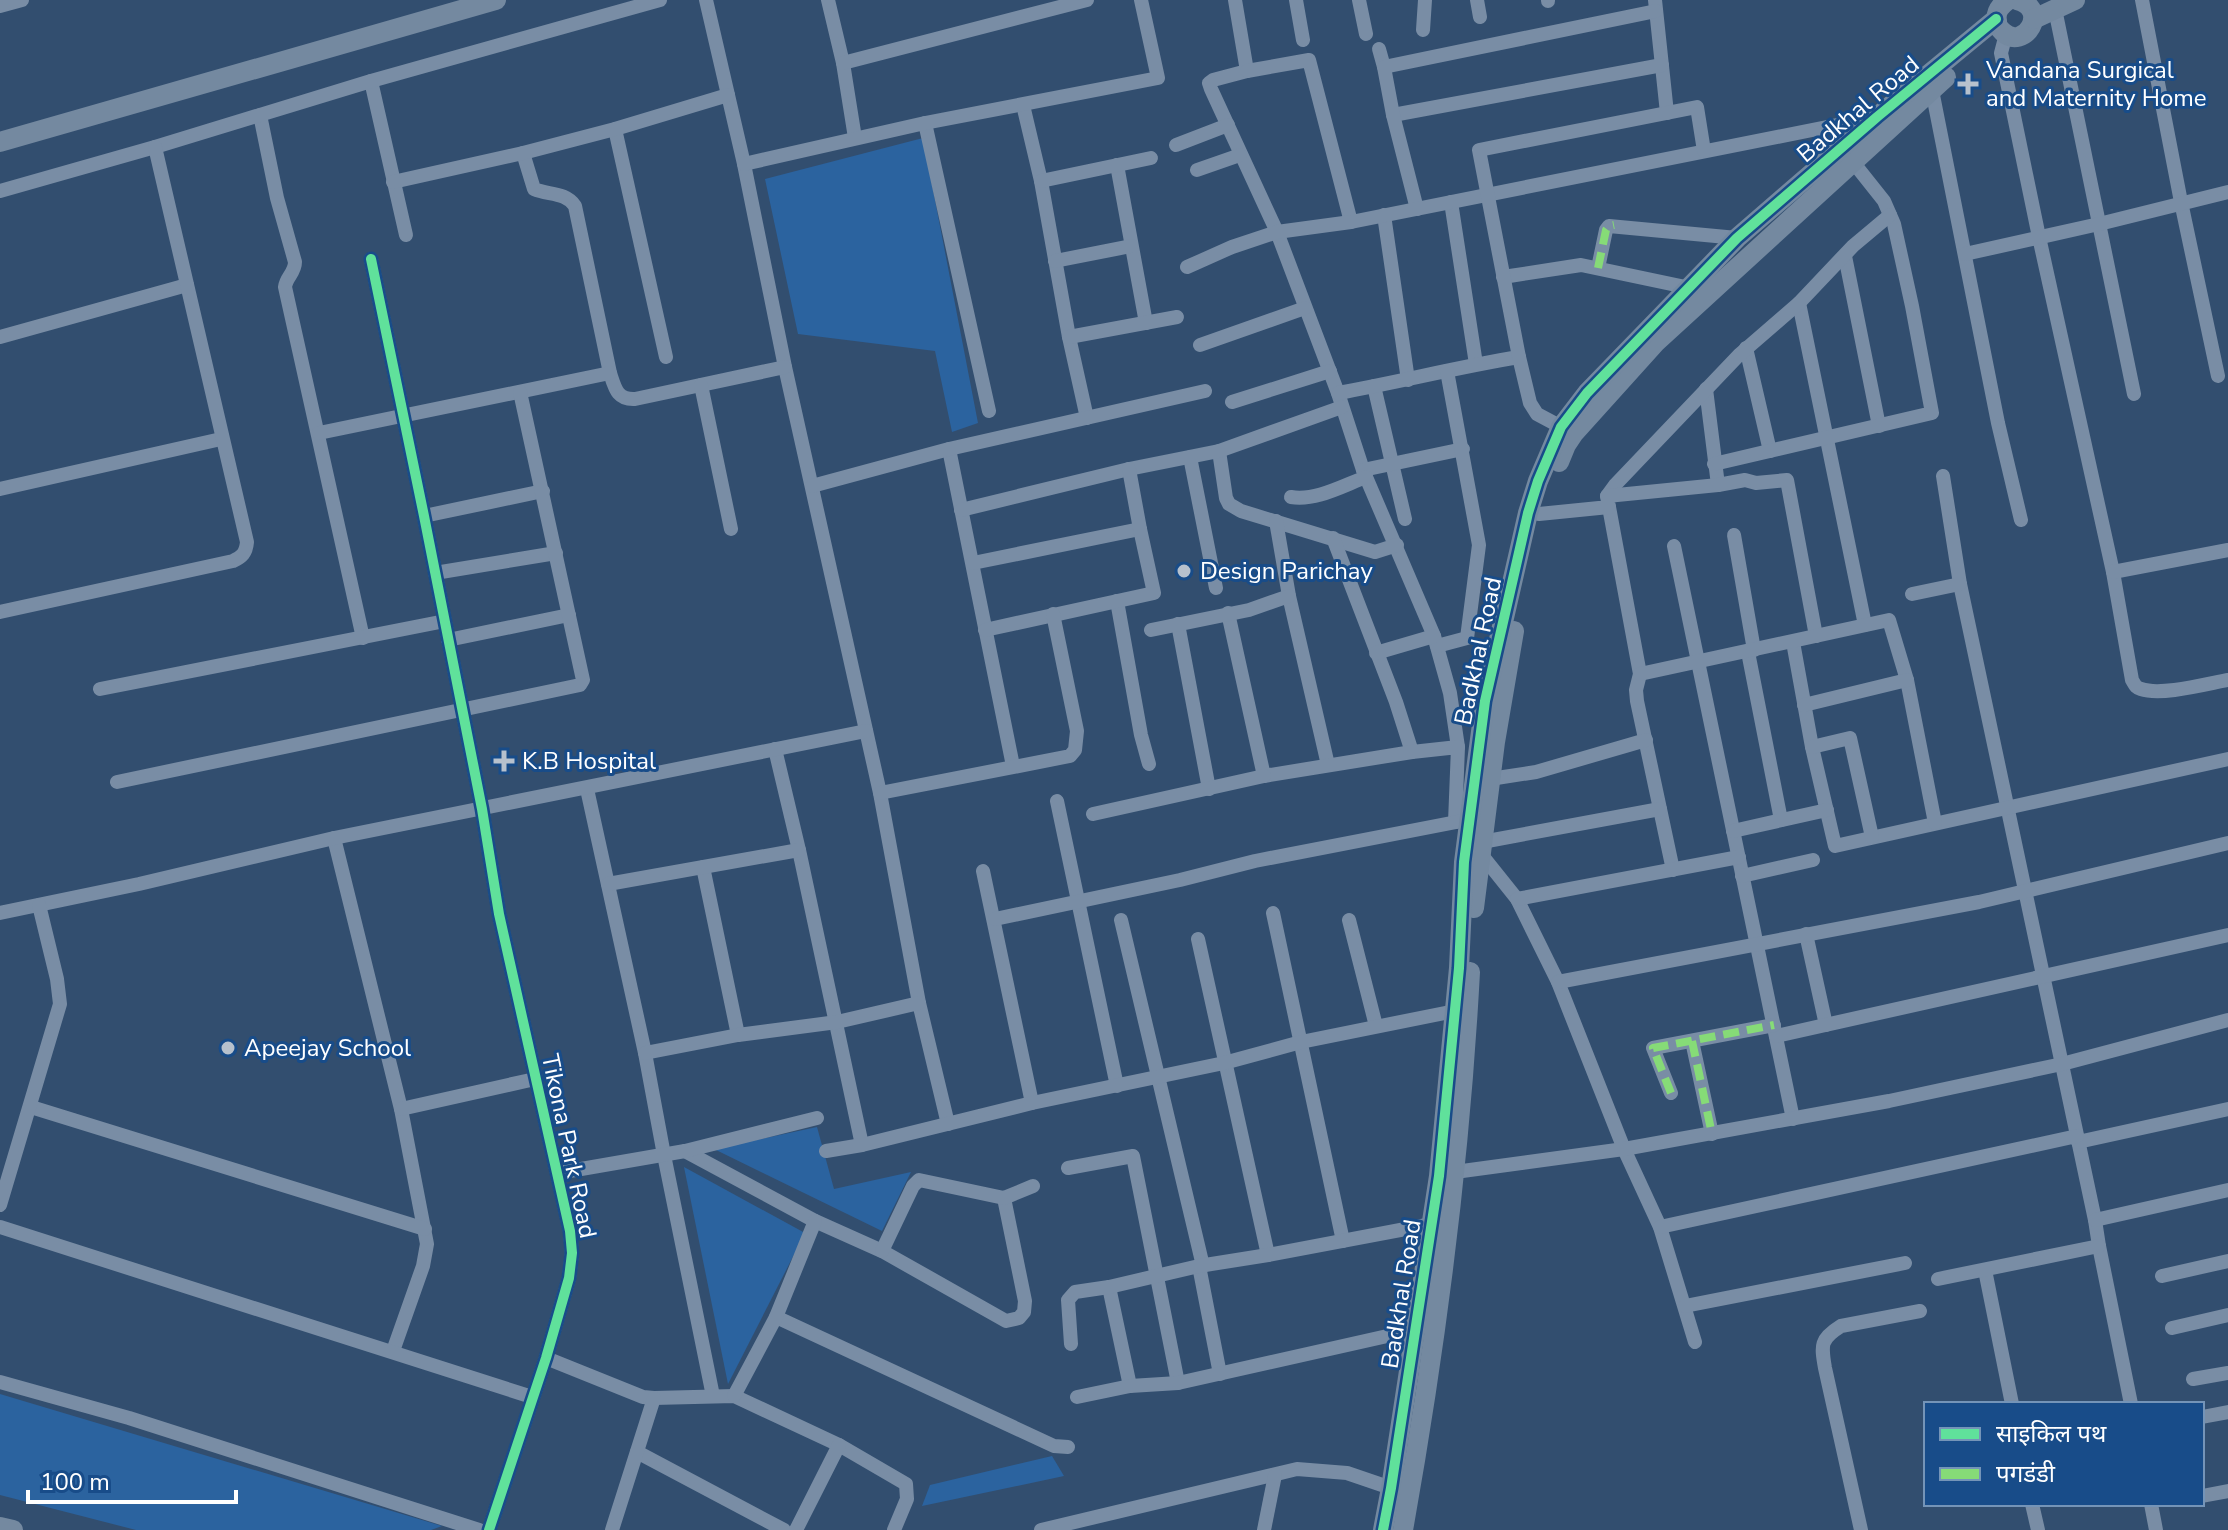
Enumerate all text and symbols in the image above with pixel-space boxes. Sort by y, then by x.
street label: Badkhal Road [1790,48,1926,170]
place label: Vandana Surgical and Maternity Home [1985,54,2207,114]
marker: Vandana Surgical and Maternity Home [1957,73,1979,95]
place label: Design Parichay [1200,555,1373,587]
marker: Design Parichay [1175,562,1193,580]
street label: Badkhal Road [1447,574,1509,728]
place label: K.B Hospital [522,745,656,777]
marker: K.B Hospital [493,750,515,772]
place label: Apeejay School [244,1032,411,1064]
marker: Apeejay School [219,1039,237,1057]
street label: Tikona Park Road [534,1051,604,1241]
street label: Badkhal Road [1373,1217,1429,1371]
legend [1924,1402,2204,1506]
text: साइकिल पथ [1996,1418,2107,1450]
scale bar [28,1454,236,1504]
text: पगडंडी [1996,1458,2056,1490]
text: 100 m [40,1466,110,1498]

